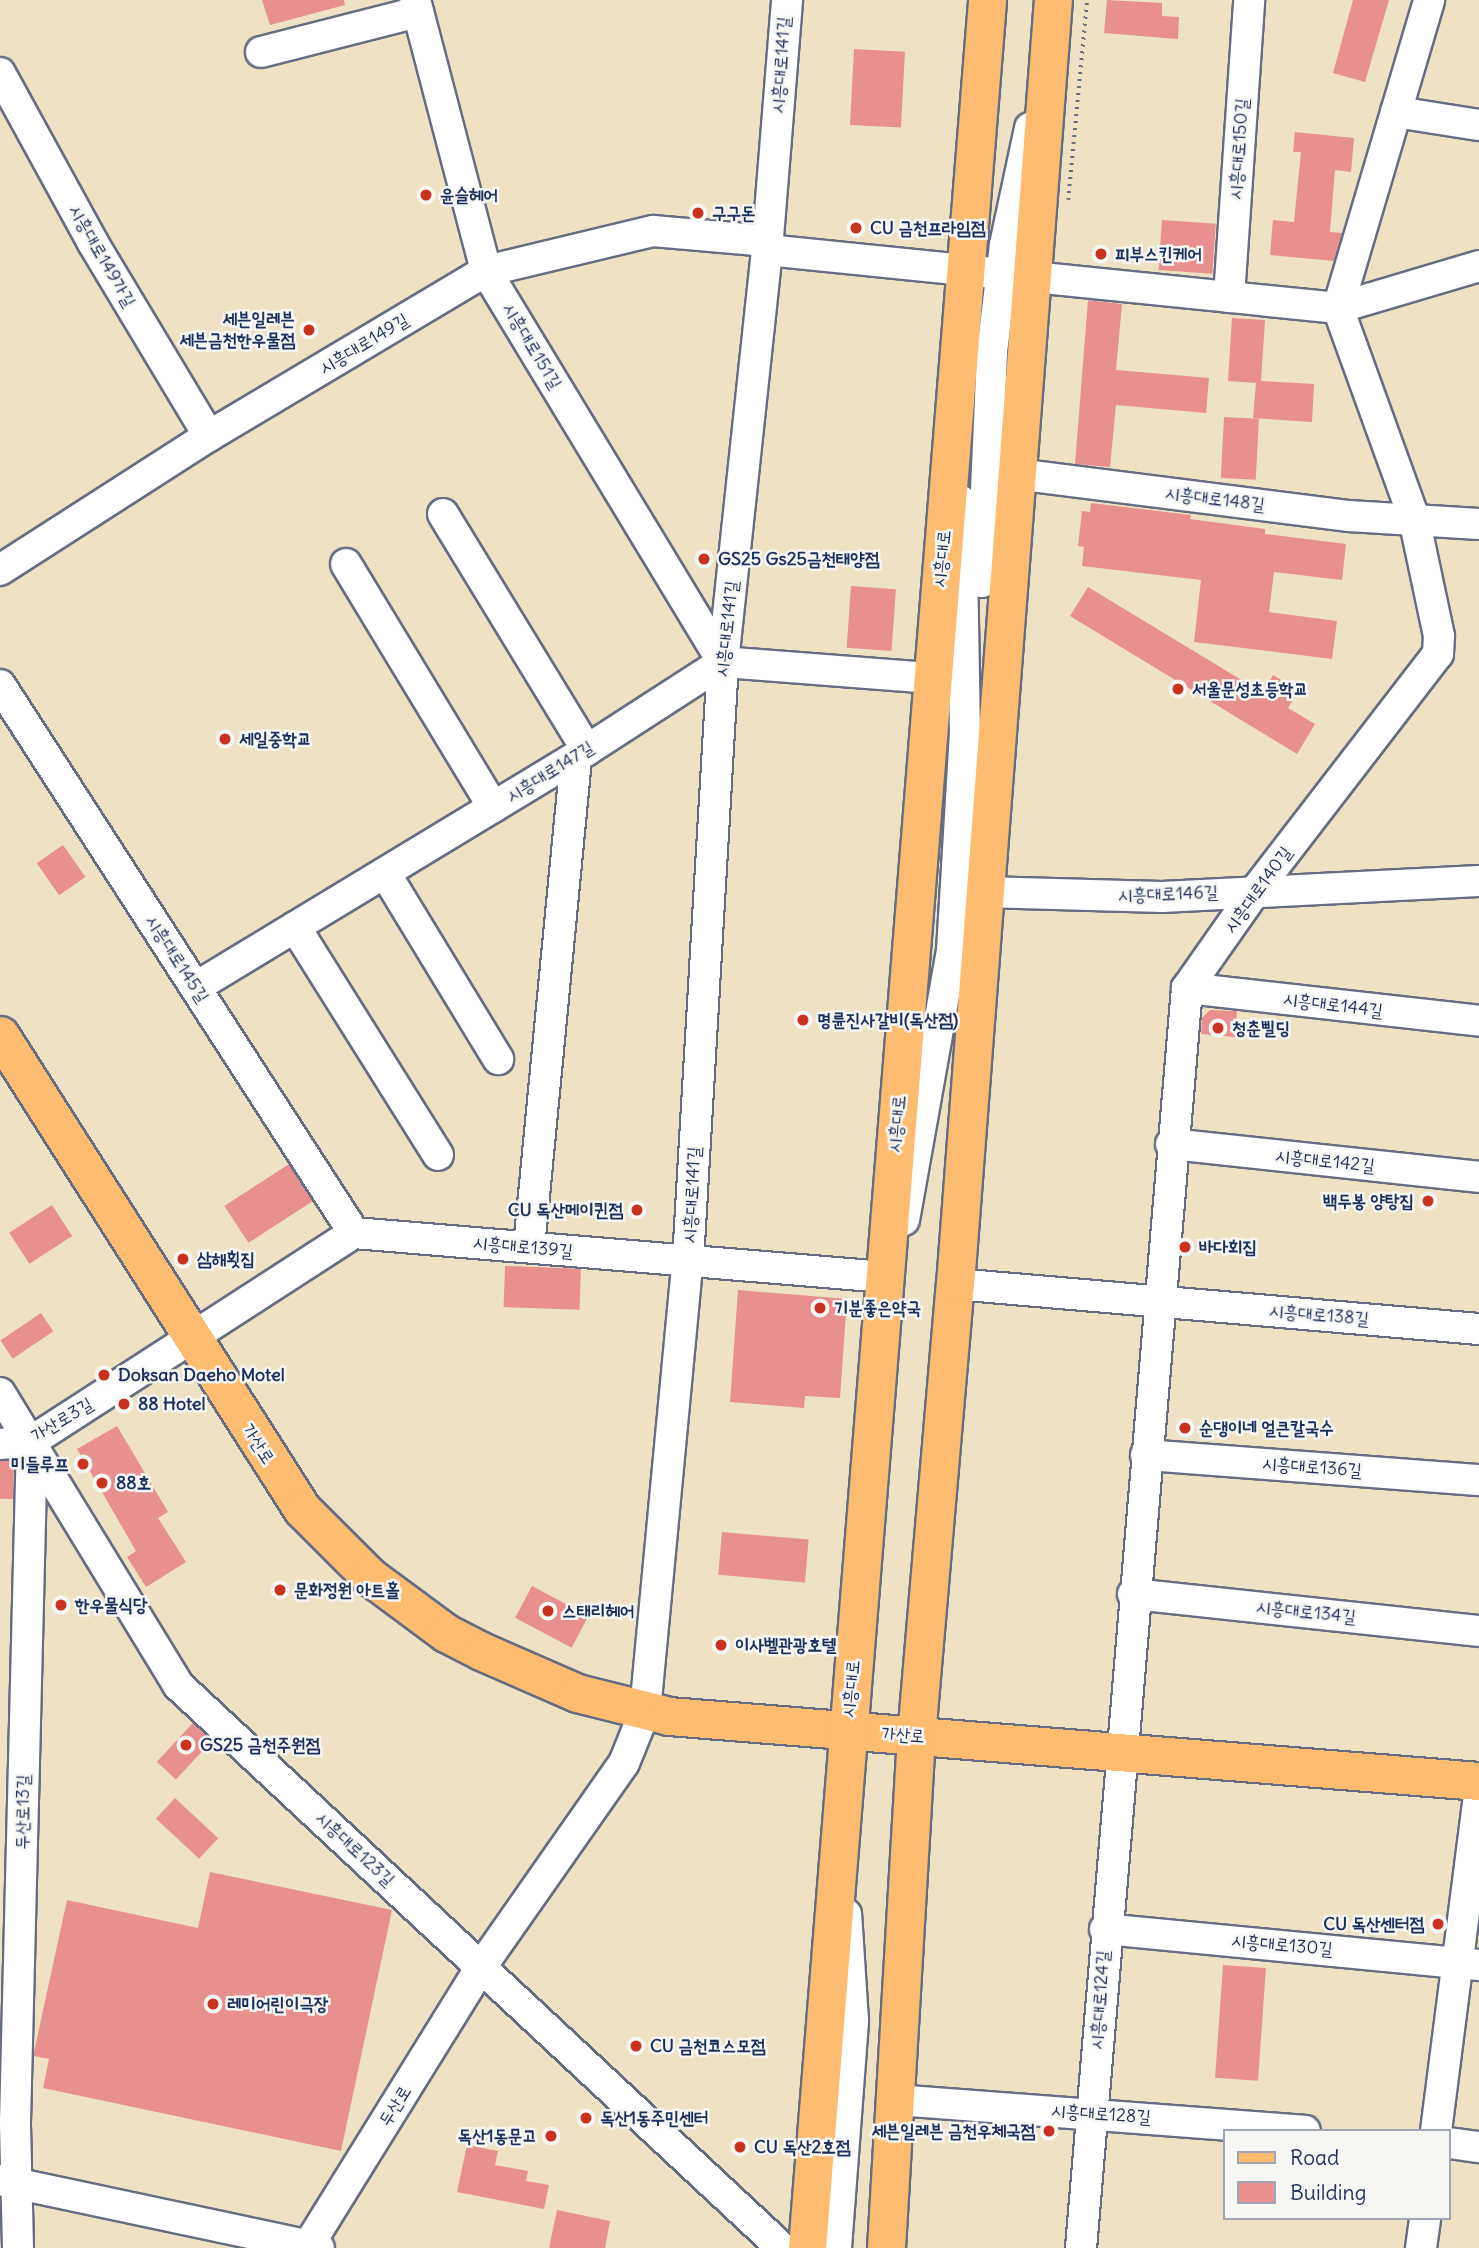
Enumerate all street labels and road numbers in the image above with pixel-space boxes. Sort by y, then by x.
street label: 시흥대로141길 [767,16,795,114]
street label: 시흥대로150길 [1225,97,1253,201]
street label: 시흥대로149가길 [64,201,140,311]
street label: 시흥대로151길 [498,299,566,393]
street label: 시흥대로149길 [315,309,413,379]
street label: 시흥대로148길 [1164,482,1266,516]
street label: 시흥대로 [929,529,955,589]
street label: 시흥대로141길 [711,580,743,678]
street label: 시흥대로147길 [502,737,598,807]
street label: 시흥대로140길 [1219,842,1297,938]
street label: 시흥대로146길 [1117,881,1219,907]
street label: 시흥대로145길 [141,911,213,1007]
street label: 시흥대로144길 [1282,988,1384,1022]
street label: 시흥대로 [884,1094,910,1154]
street label: 시흥대로142길 [1274,1145,1376,1177]
street label: 시흥대로141길 [679,1146,705,1244]
street label: 시흥대로139길 [472,1232,574,1262]
street label: 시흥대로138길 [1268,1300,1370,1330]
street label: 가산로3길 [27,1393,97,1447]
street label: 가산로 [237,1420,279,1468]
street label: 시흥대로136길 [1261,1453,1363,1481]
street label: 시흥대로134길 [1255,1596,1357,1628]
street label: 시흥대로 [838,1659,864,1719]
street label: 가산로 [881,1723,925,1747]
street label: 두산로13길 [12,1774,34,1850]
street label: 시흥대로123길 [311,1807,399,1891]
street label: 시흥대로130길 [1230,1930,1334,1960]
street label: 시흥대로124길 [1086,1950,1114,2050]
street label: 두산로 [374,2082,416,2130]
street label: 시흥대로128길 [1050,2100,1152,2128]

